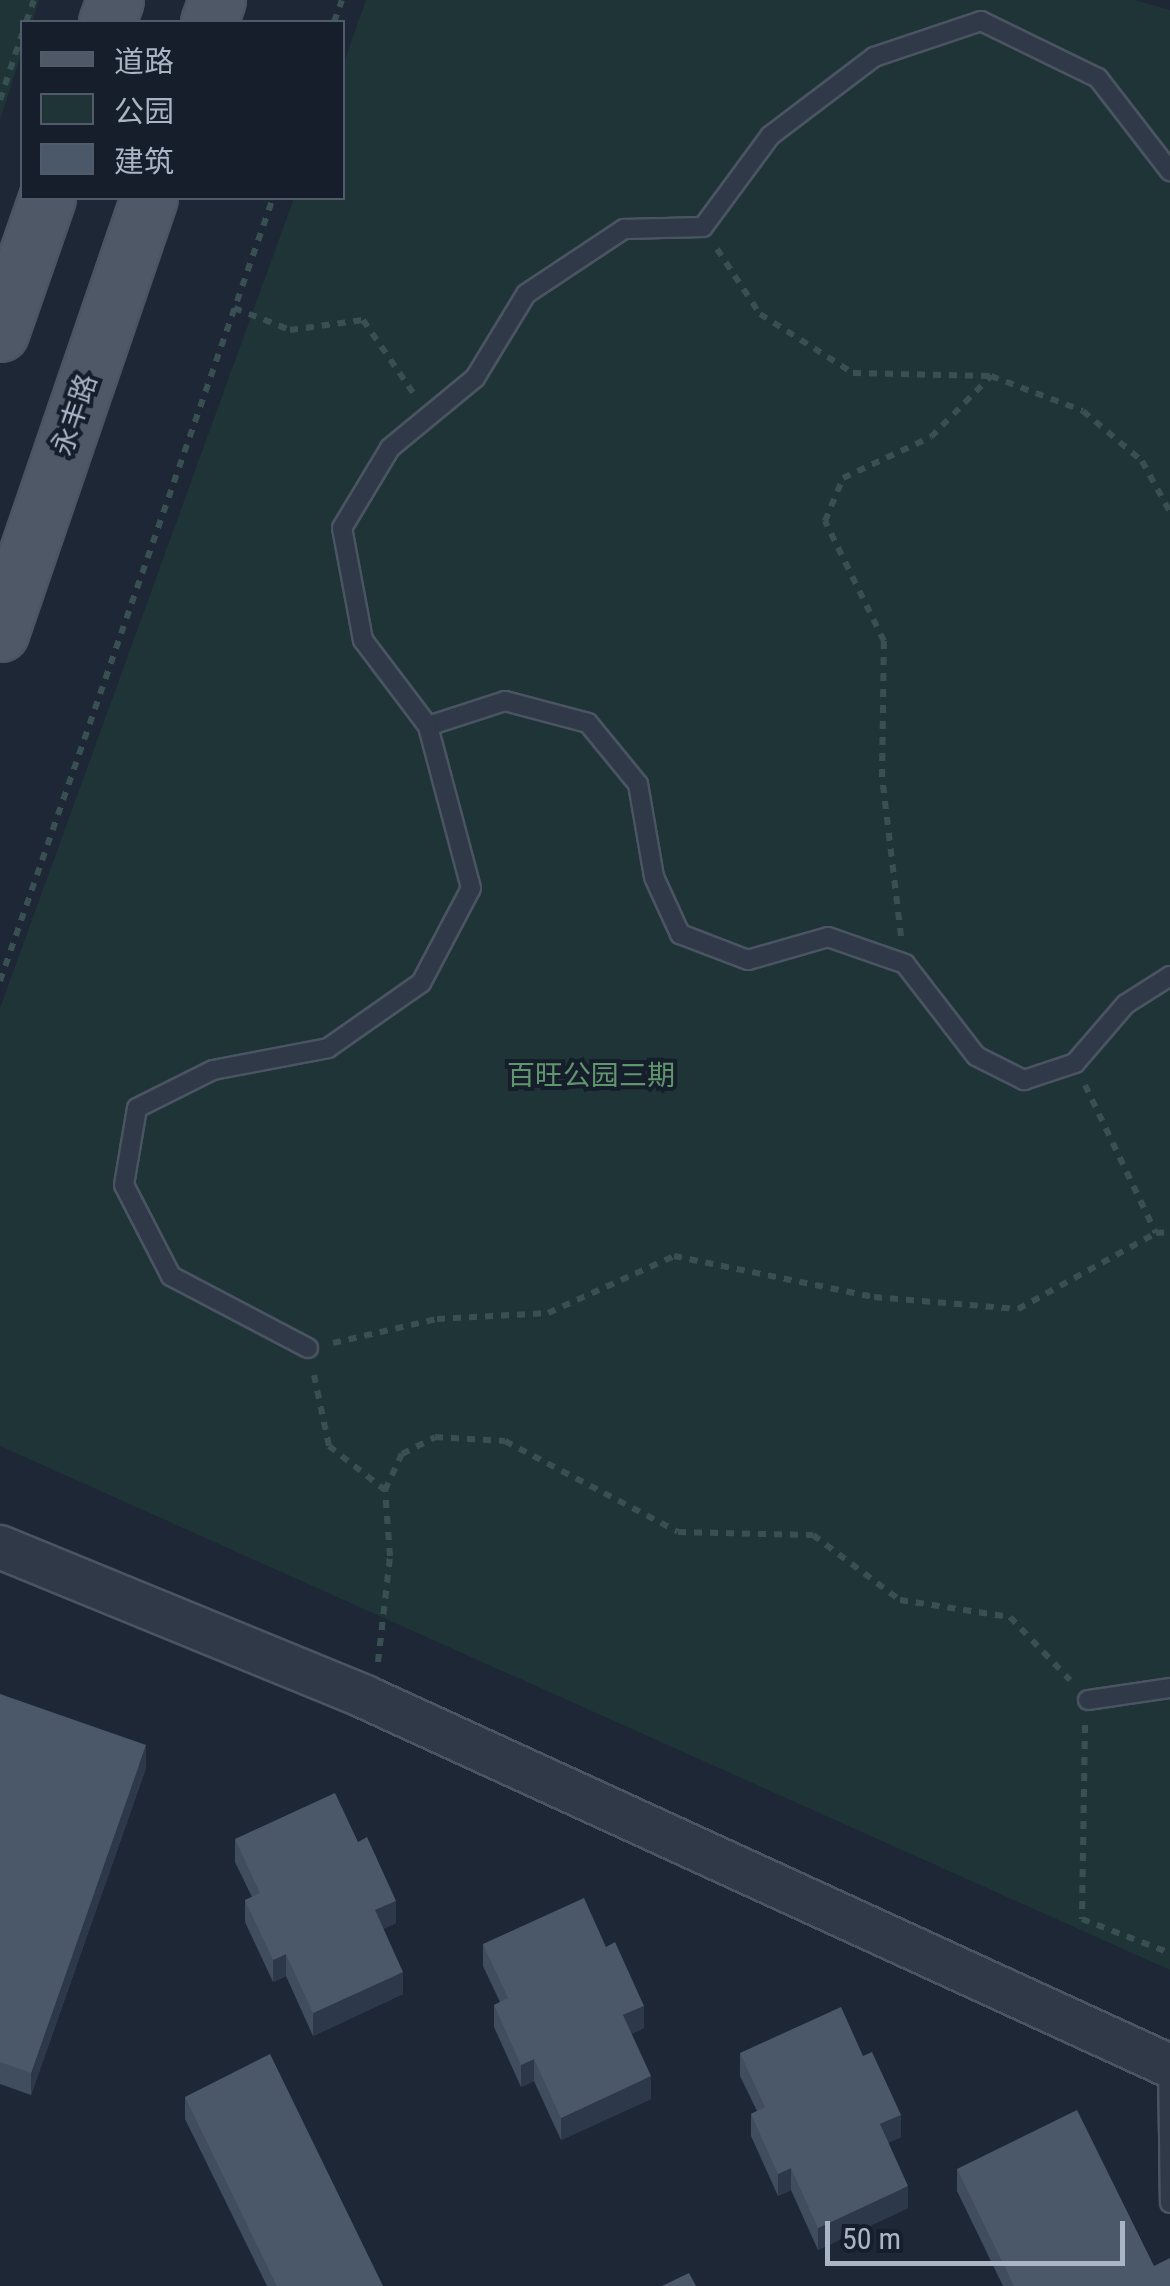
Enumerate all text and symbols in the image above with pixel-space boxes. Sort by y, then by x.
legend [20,20,345,200]
text: 道路 [114,44,174,79]
text: 公园 [114,94,174,129]
text: 建筑 [114,144,174,179]
street label: 永丰路 [45,370,105,460]
park label: 百旺公园三期 [507,1059,675,1093]
scale bar [830,2201,1130,2263]
text: 50 m [842,2221,901,2256]

